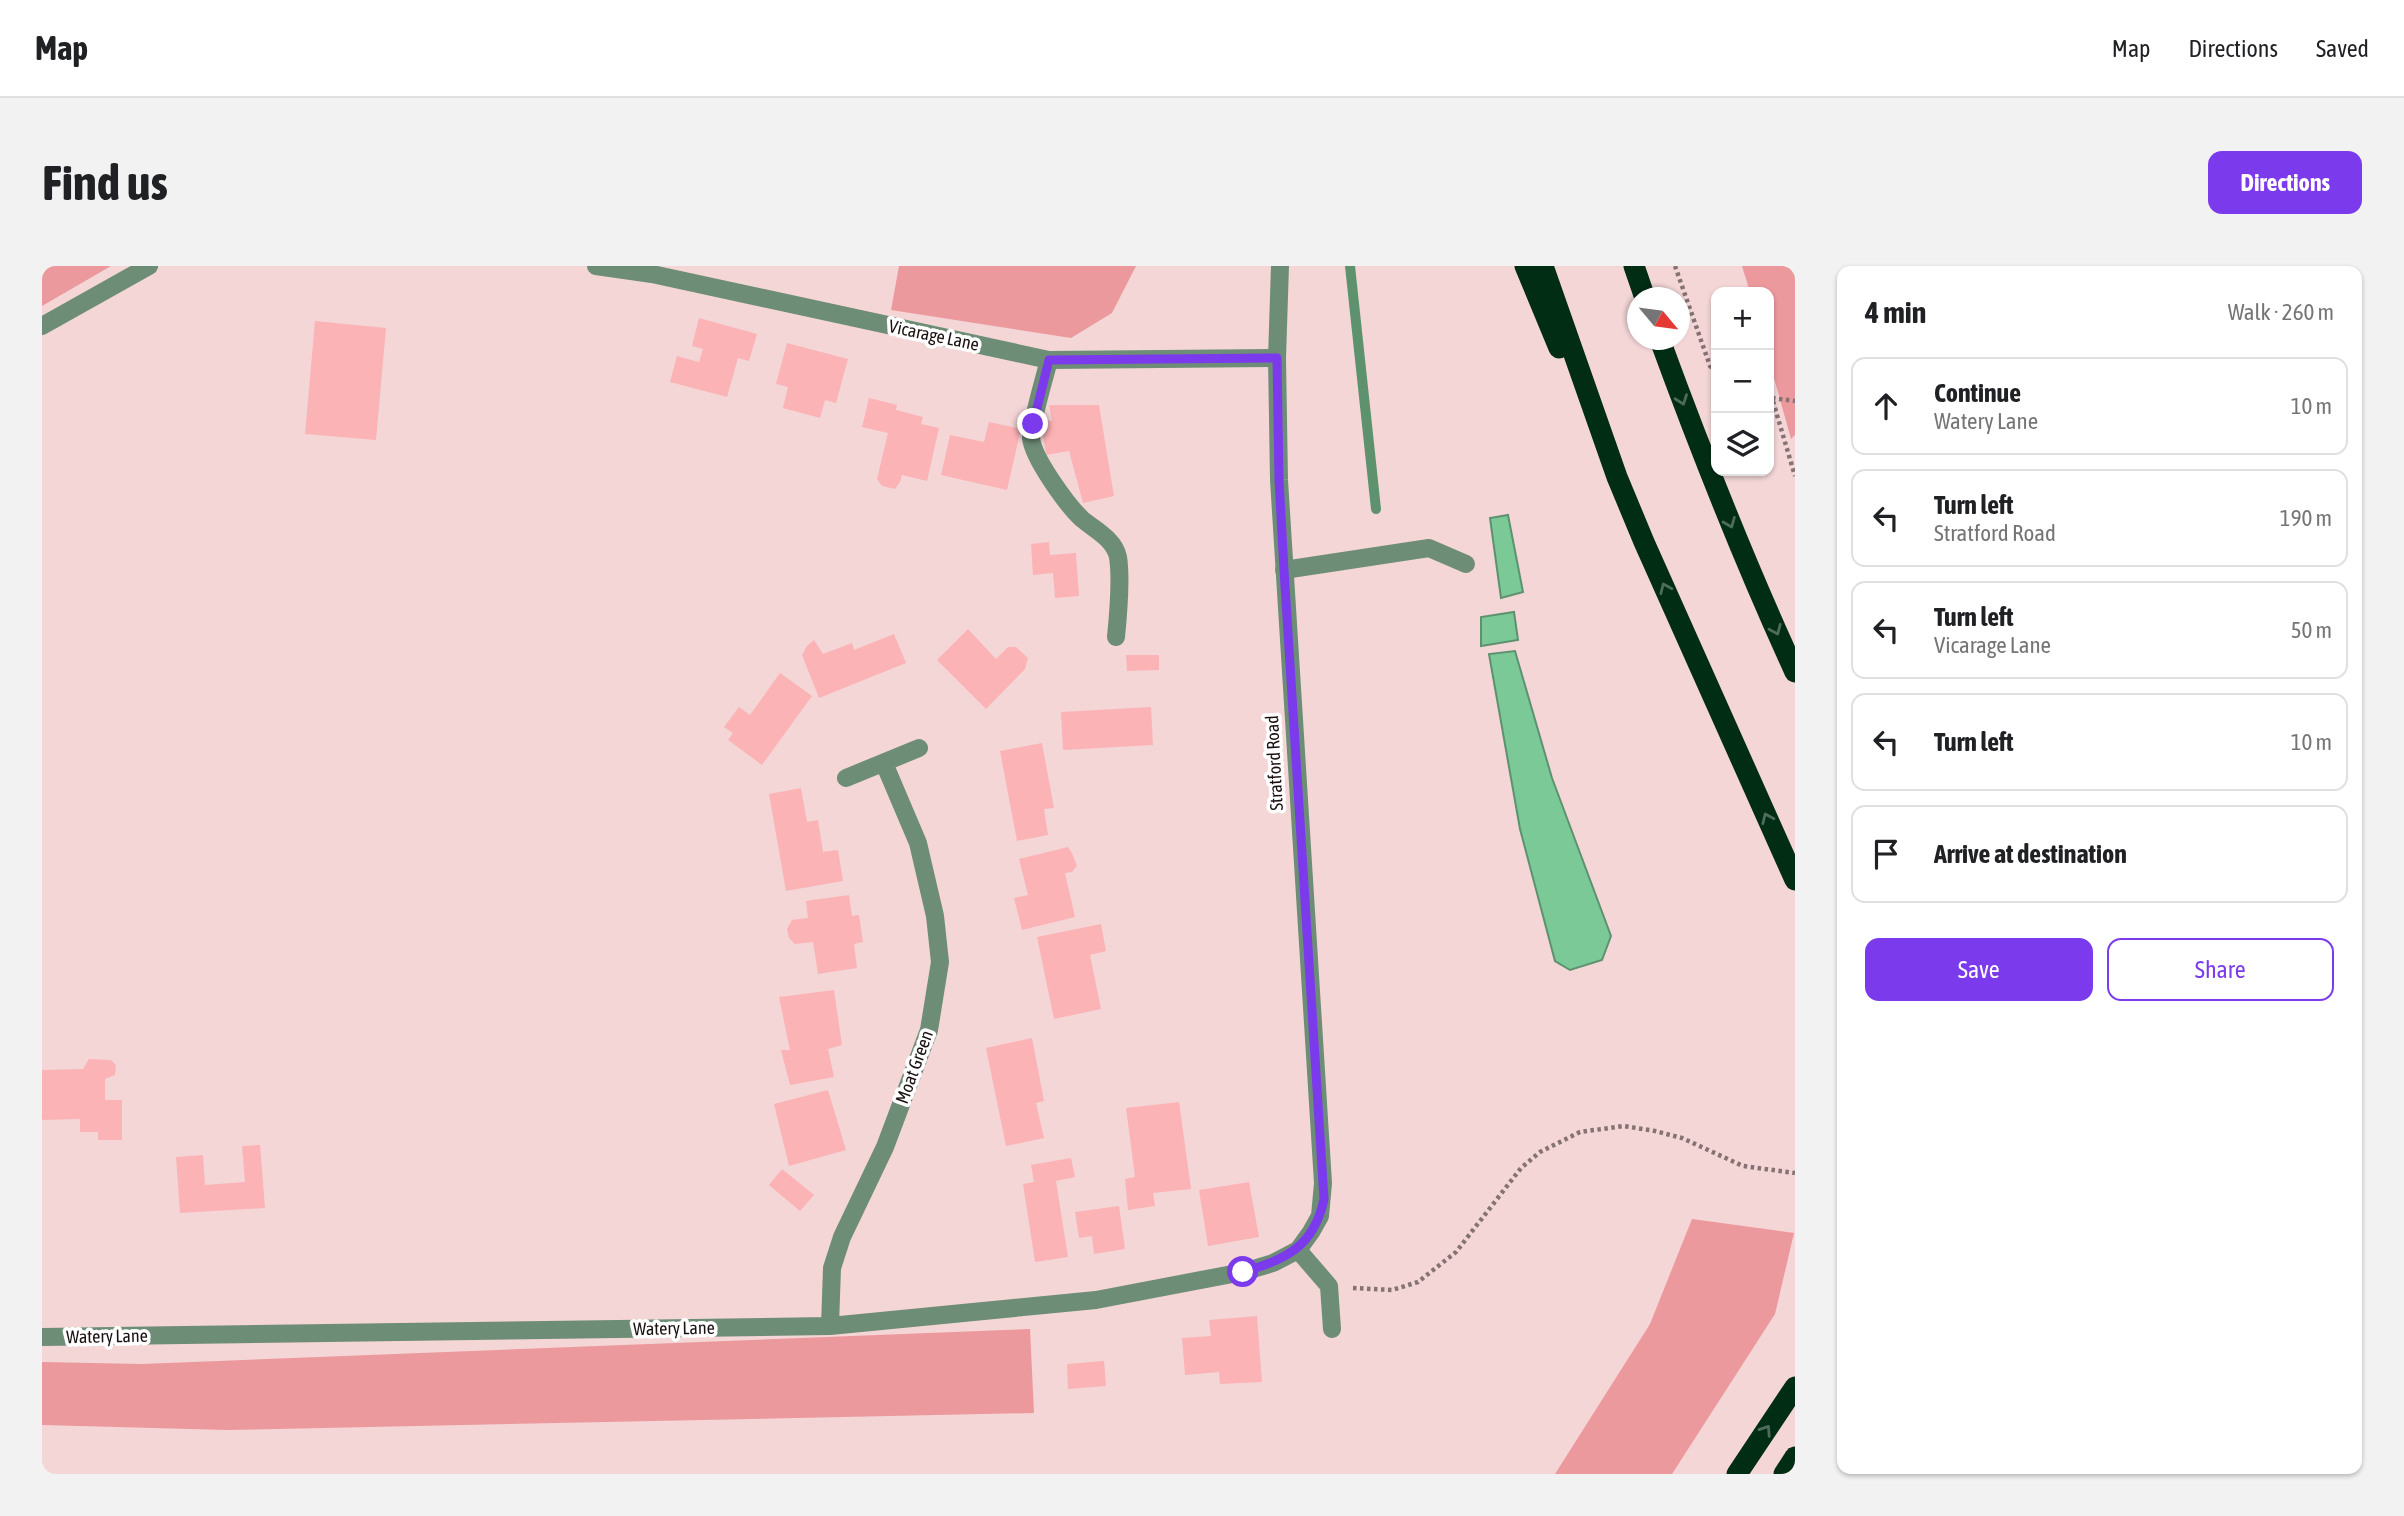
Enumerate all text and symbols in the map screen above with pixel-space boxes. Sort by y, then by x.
text: Map [35,29,88,67]
text: Map [2112,35,2150,62]
text: Directions [2188,35,2278,62]
text: Saved [2316,35,2369,62]
button: Directions [2208,151,2362,214]
text: Find us [42,154,168,210]
north arrow [1627,287,1690,350]
map controls [1711,287,1774,476]
button: + [1711,287,1774,350]
text: 4 min [1865,295,1926,329]
text: Walk · 260 m [2228,299,2334,325]
street label: Vicarage Lane [887,315,981,355]
button: − [1711,350,1774,413]
text: Continue [1934,378,2021,408]
icon: ahead [1867,387,1905,425]
one-way arrow [1674,393,1688,405]
text: 10 m [2291,393,2332,419]
route end [1017,408,1048,439]
text: Watery Lane [1934,408,2038,434]
button: layers [1711,413,1774,476]
text: Turn left [1934,490,2014,520]
icon: left [1867,499,1905,537]
text: 190 m [2280,505,2332,531]
one-way arrow [1722,517,1736,529]
text: Stratford Road [1934,520,2056,546]
one-way arrow [1659,583,1673,595]
text: Turn left [1934,602,2014,632]
icon: left [1867,611,1905,649]
text: 50 m [2291,617,2332,643]
one-way arrow [1768,623,1782,635]
text: Vicarage Lane [1934,632,2051,658]
street label: Stratford Road [1261,715,1287,811]
icon: left [1867,723,1905,761]
text: Turn left [1934,727,2014,757]
text: 10 m [2291,729,2332,755]
one-way arrow [1761,813,1775,825]
icon: arrive [1867,835,1905,873]
text: Arrive at destination [1934,839,2127,869]
button: Save [1865,938,2093,1001]
button: Share [2107,938,2334,1001]
street label: Moat Green [891,1028,937,1106]
route start [1227,1256,1258,1287]
street label: Watery Lane [633,1317,715,1339]
street label: Watery Lane [66,1325,148,1347]
one-way arrow [1758,1425,1770,1438]

